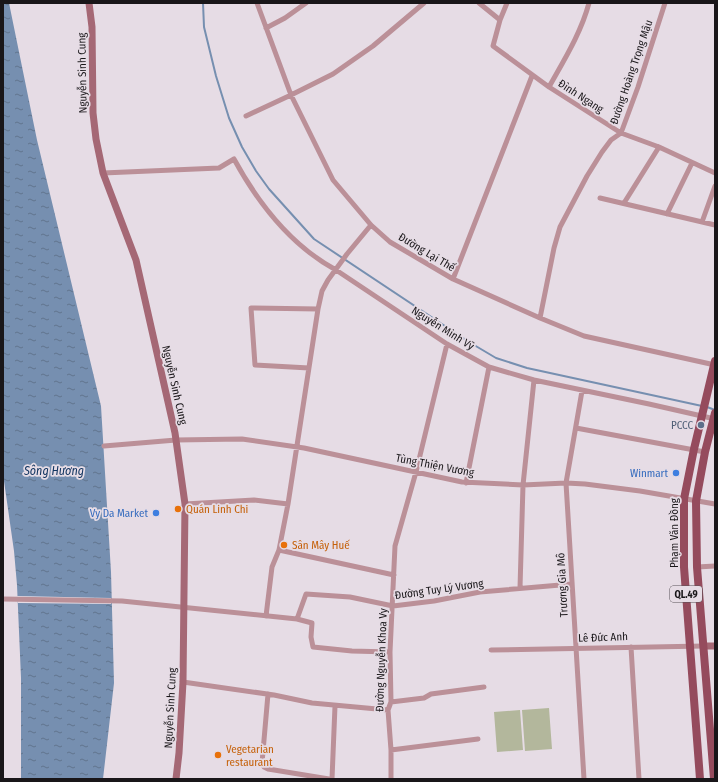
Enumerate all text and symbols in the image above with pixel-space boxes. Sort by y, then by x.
street label: Đường Hoàng Trọng Mậu [607,18,655,126]
street label: Nguyễn Sinh Cung [75,32,90,113]
street label: Đình Ngang [556,77,607,116]
street label: Đường Lại Thế [396,230,458,275]
street label: Nguyễn Minh Vỹ [409,304,477,353]
street label: Nguyễn Sinh Cung [159,344,190,427]
place label: PCCC [671,419,693,432]
marker: PCCC [696,420,706,430]
street label: Tùng Thiện Vương [395,452,476,480]
water label: Sông Hương [23,464,84,478]
place label: Winmart [630,467,668,480]
marker: Winmart [671,468,681,478]
street label: Phạm Văn Đồng [668,497,681,568]
place label: Quán Linh Chi [186,503,249,516]
marker: Quán Linh Chi [173,504,183,514]
place label: Vy Da Market [90,507,148,520]
marker: Vy Da Market [151,508,161,518]
place label: Sân Mây Huế [292,539,350,552]
marker: Sân Mây Huế [279,540,289,550]
street label: Trương Gia Mô [554,552,571,618]
street label: Đường Tuy Lý Vương [394,577,485,602]
road number: QL.49 [670,586,702,602]
street label: Đường Nguyễn Khoa Vy [373,608,390,712]
street label: Lê Đức Anh [578,630,628,645]
street label: Nguyễn Sinh Cung [162,667,179,749]
place label: Vegetarian restaurant [226,743,274,769]
marker: Vegetarian restaurant [213,750,223,760]

